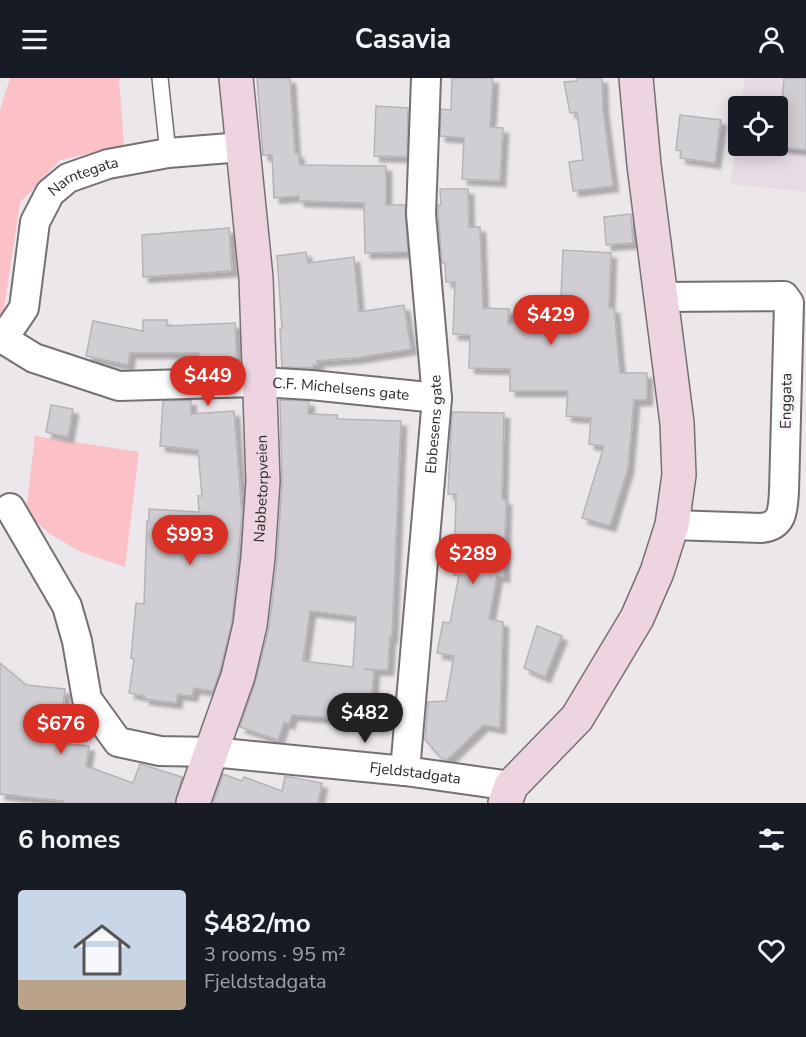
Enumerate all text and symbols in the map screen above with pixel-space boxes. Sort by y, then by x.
text: Casavia [355,21,451,58]
icon: menu [18,23,51,56]
icon: person [755,23,788,56]
map controls [728,96,788,156]
button: locate [728,96,788,156]
street label: Narntegata [44,152,120,201]
pin: $429 [515,295,587,346]
text: $429 [527,301,575,328]
pin: $449 [172,356,244,407]
text: $449 [184,362,232,389]
street label: C.F. Michelsens gate [272,373,410,405]
street label: Enggata [776,373,796,429]
street label: Ebbesens gate [421,374,447,474]
street label: Nabbetorpveien [249,435,273,543]
pin: $993 [154,515,226,566]
text: $993 [166,521,214,548]
pin: $289 [437,534,509,585]
text: $289 [449,540,497,567]
pin: $482 [329,693,401,744]
text: $482 [341,699,389,726]
pin: $676 [25,704,97,755]
text: $676 [37,710,85,737]
street label: Fjeldstadgata [369,758,462,789]
text: 6 homes [18,822,120,857]
icon: filters [755,823,788,856]
text: $482/mo [204,906,311,941]
icon: home [66,914,138,986]
icon: heart [755,934,788,967]
text: 3 rooms · 95 m² [204,941,346,968]
text: Fjeldstadgata [204,968,327,995]

